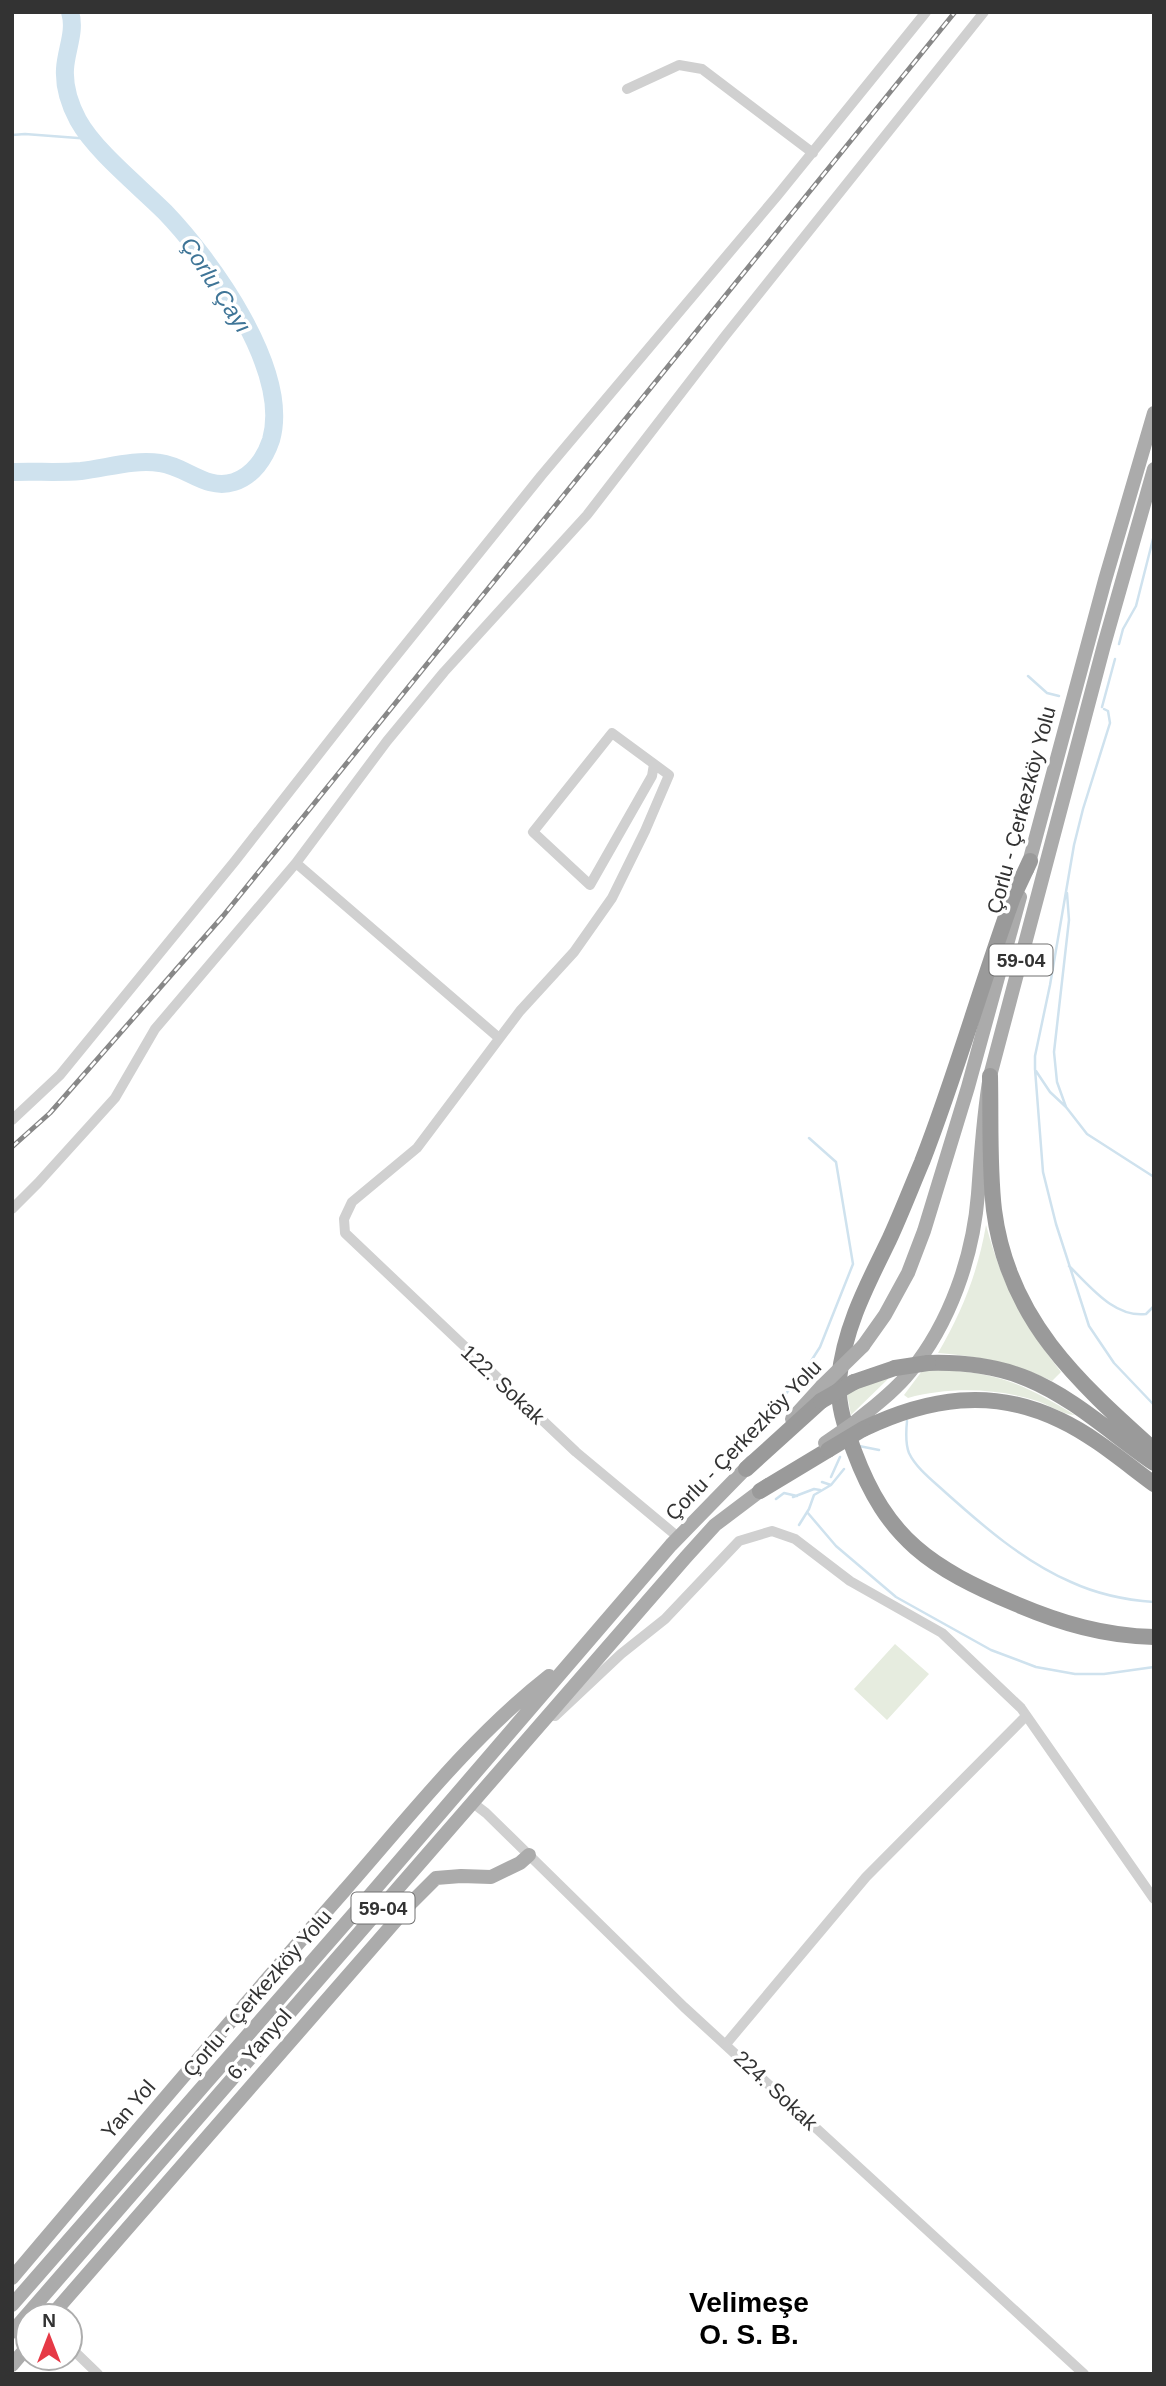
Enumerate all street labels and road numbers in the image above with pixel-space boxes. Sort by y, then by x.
street label: Çorlu - Çerkezköy Yolu [982,704,1060,916]
road number: 59-04 [990,944,1052,976]
street label: 122. Sokak [457,1340,550,1429]
street label: Çorlu - Çerkezköy Yolu [661,1355,825,1525]
road number: 59-04 [352,1892,414,1924]
street label: Çorlu - Çerkezköy Yolu [178,1905,336,2081]
street label: 6. Yanyol [222,2004,296,2084]
street label: 224. Sokak [730,2046,823,2135]
street label: Yan Yol [96,2075,160,2143]

